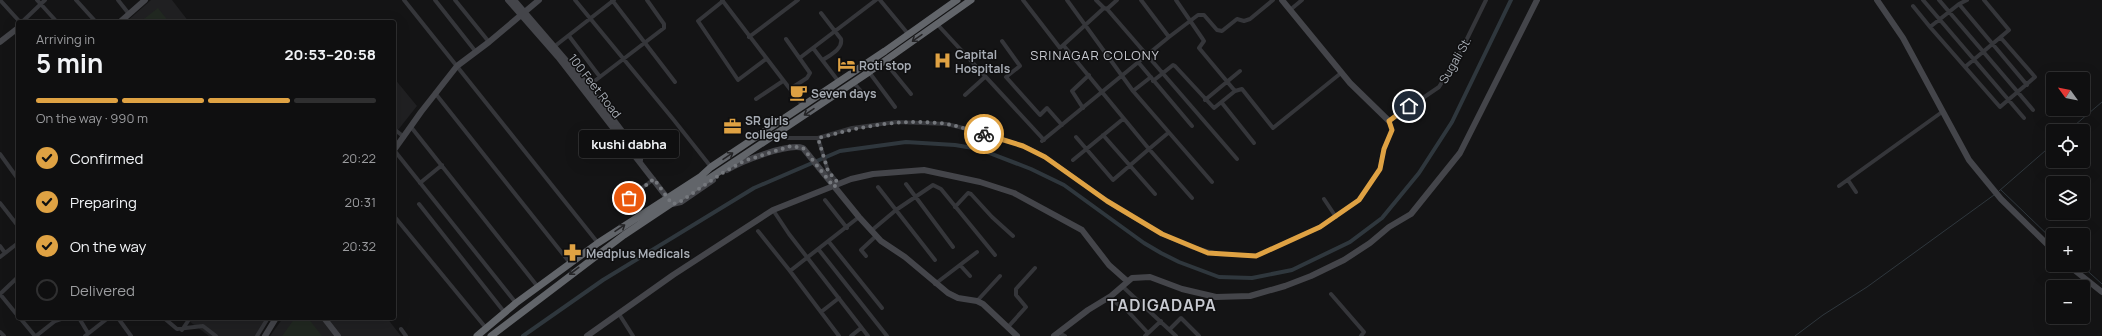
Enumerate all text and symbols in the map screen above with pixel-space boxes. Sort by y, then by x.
text: Arriving in [36,30,95,48]
street label: Sugali St. [1435,33,1475,87]
one-way arrow [911,34,922,42]
text: 20:53–20:58 [285,44,376,65]
text: 5 min [36,45,103,81]
place label: Capital Hospitals [955,46,1011,77]
district label: SRINAGAR COLONY [1030,46,1160,64]
street label: 100 Feet Road [565,50,625,122]
hospital icon: Capital Hospitals [932,51,952,71]
hotel icon: Roti stop [836,55,856,75]
place label: Roti stop [859,57,911,74]
north arrow [2046,72,2090,116]
map controls [2046,72,2090,324]
cafe icon: Seven days [788,83,808,103]
place label: Seven days [811,85,877,102]
pin [1392,89,1426,123]
icon: home [1398,95,1420,117]
one-way arrow [804,108,815,116]
text: On the way · 990 m [36,109,148,127]
place label: SR girls college [745,112,789,143]
courier [964,114,1004,154]
office icon: SR girls college [722,117,742,137]
icon: bike [973,123,995,145]
button: locate [2046,124,2090,168]
callout: kushi dabha [579,130,679,158]
text: kushi dabha [591,135,667,153]
icon: check [36,147,58,169]
text: Confirmed [70,148,143,169]
text: 20:22 [342,149,376,167]
one-way arrow [722,152,733,160]
button: layers [2046,176,2090,220]
pin [612,181,646,215]
icon: bag [618,187,640,209]
icon: check [36,191,58,213]
text: Preparing [70,192,137,213]
text: 20:31 [345,193,376,211]
one-way arrow [614,224,625,232]
button: + [2046,228,2090,272]
icon: check [36,235,58,257]
text: On the way [70,236,146,257]
text: 20:32 [342,237,376,255]
pharmacy icon: Medplus Medicals [563,243,583,263]
place label: Medplus Medicals [586,245,690,262]
one-way arrow [569,267,580,275]
text: Delivered [70,280,135,301]
button: − [2046,280,2090,324]
district label: TADIGADAPA [1107,294,1217,316]

